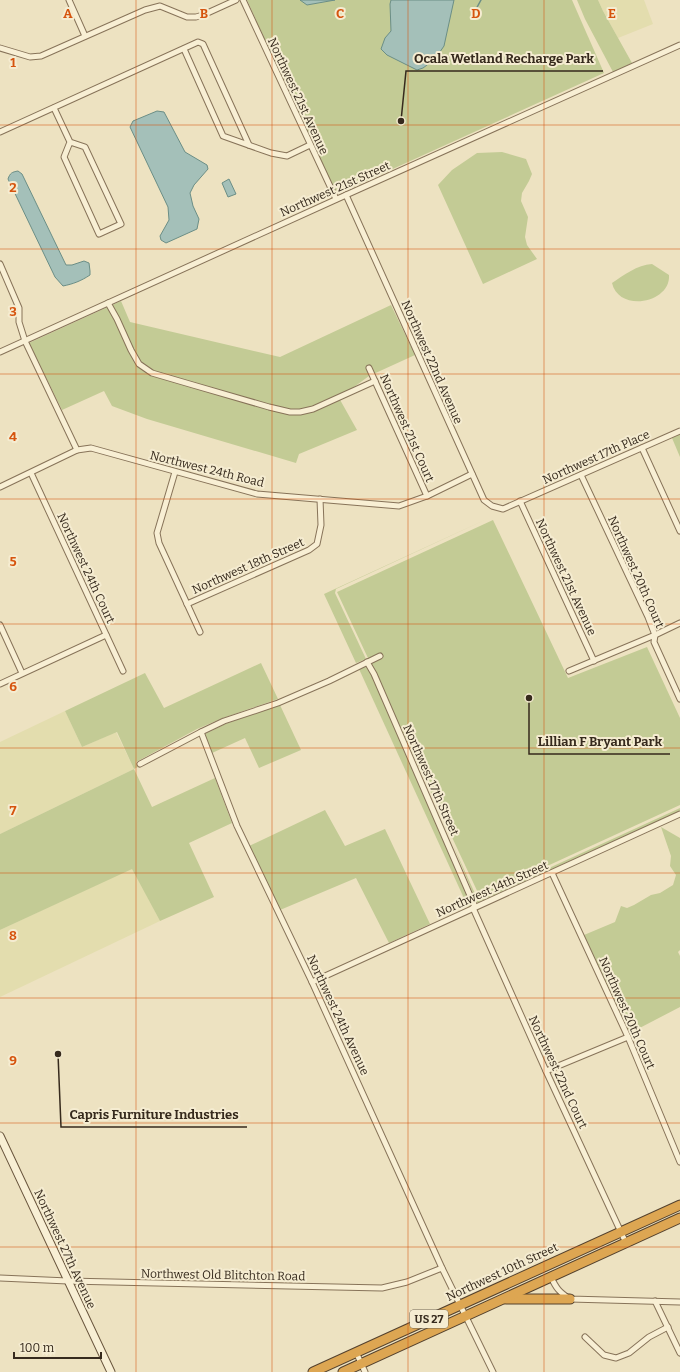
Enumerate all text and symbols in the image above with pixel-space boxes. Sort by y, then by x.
text: A [63,6,73,21]
text: B [200,6,208,21]
text: C [336,6,344,21]
text: D [471,6,481,21]
text: E [608,6,616,21]
street label: Northwest 21st Avenue [265,35,331,157]
callout: Ocala Wetland Recharge Park [406,46,603,71]
text: Ocala Wetland Recharge Park [414,51,594,66]
text: 1 [10,55,16,70]
street label: Northwest 21st Street [278,158,393,220]
text: 2 [9,180,17,195]
street label: Northwest 22nd Avenue [398,298,466,426]
text: 3 [9,304,17,319]
street label: Northwest 21st Court [377,372,437,485]
street label: Northwest 17th Place [540,427,652,487]
text: 4 [9,429,17,444]
street label: Northwest 24th Road [148,448,266,490]
street label: Northwest 24th Court [54,511,118,626]
street label: Northwest 20th Court [605,514,667,631]
street label: Northwest 21st Avenue [533,516,599,638]
street label: Northwest 18th Street [190,535,307,597]
text: 5 [9,554,17,569]
text: 6 [9,679,17,694]
street label: Northwest 17th Street [400,722,462,838]
callout: Lillian F Bryant Park [529,729,670,754]
text: Lillian F Bryant Park [538,734,662,749]
text: 7 [10,803,17,818]
street label: Northwest 14th Street [434,858,551,920]
text: 8 [9,928,17,943]
street label: Northwest 24th Avenue [304,953,372,1077]
street label: Northwest 20th Court [596,955,658,1072]
street label: Northwest 22nd Court [526,1013,591,1131]
text: 9 [9,1053,17,1068]
callout: Capris Furniture Industries [61,1102,247,1127]
text: Capris Furniture Industries [69,1107,239,1122]
street label: Northwest 27th Avenue [31,1187,99,1311]
street label: Northwest 10th Street [444,1240,561,1304]
street label: Northwest Old Blitchton Road [141,1267,305,1283]
road number: US 27 [410,1310,448,1328]
scale bar [14,1334,101,1360]
text: 100 m [20,1341,55,1355]

